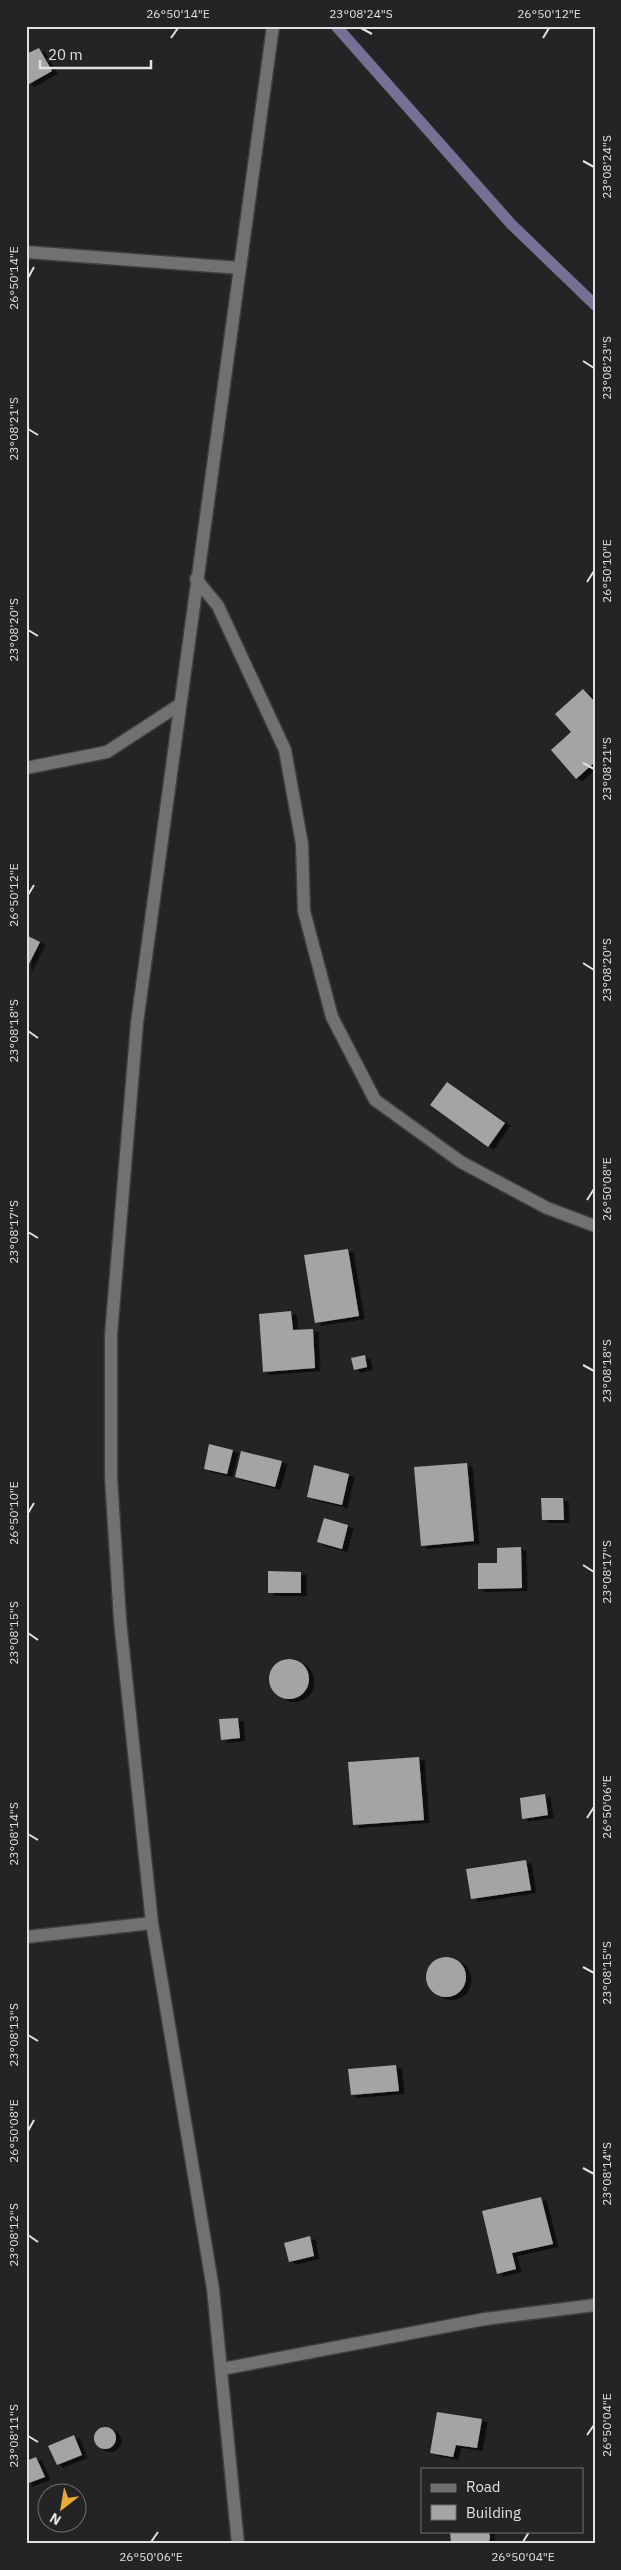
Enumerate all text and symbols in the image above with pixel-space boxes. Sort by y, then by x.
text: 26°50'14"E [146,6,210,21]
text: 23°08'24"S [329,6,393,21]
text: 26°50'12"E [517,6,581,21]
scale bar [40,38,151,70]
text: 20 m [48,45,83,64]
text: 23°08'24"S [599,135,614,199]
text: 26°50'14"E [6,246,21,310]
text: 23°08'23"S [599,336,614,400]
text: 23°08'21"S [6,397,21,461]
text: 26°50'10"E [599,539,614,603]
text: 23°08'20"S [6,598,21,662]
text: 23°08'21"S [599,737,614,801]
text: 26°50'12"E [6,863,21,927]
text: 23°08'20"S [599,938,614,1002]
text: 23°08'18"S [6,999,21,1063]
text: 26°50'08"E [599,1157,614,1221]
text: 23°08'17"S [6,1200,21,1264]
text: 23°08'18"S [599,1339,614,1403]
text: 26°50'10"E [6,1481,21,1545]
text: 23°08'17"S [599,1540,614,1604]
text: 23°08'15"S [6,1601,21,1665]
text: 26°50'06"E [599,1775,614,1839]
text: 23°08'14"S [6,1802,21,1866]
text: 23°08'15"S [599,1941,614,2005]
text: 23°08'13"S [6,2003,21,2067]
text: 26°50'08"E [6,2099,21,2163]
text: 23°08'14"S [599,2142,614,2206]
text: 23°08'12"S [6,2203,21,2267]
text: 26°50'04"E [599,2393,614,2457]
text: 23°08'11"S [6,2404,21,2468]
legend [421,2468,584,2532]
text: Road [466,2477,501,2496]
north arrow [38,2482,88,2532]
text: Building [466,2503,521,2522]
text: N [46,2509,64,2529]
text: 26°50'06"E [119,2549,183,2564]
text: 26°50'04"E [491,2549,555,2564]

